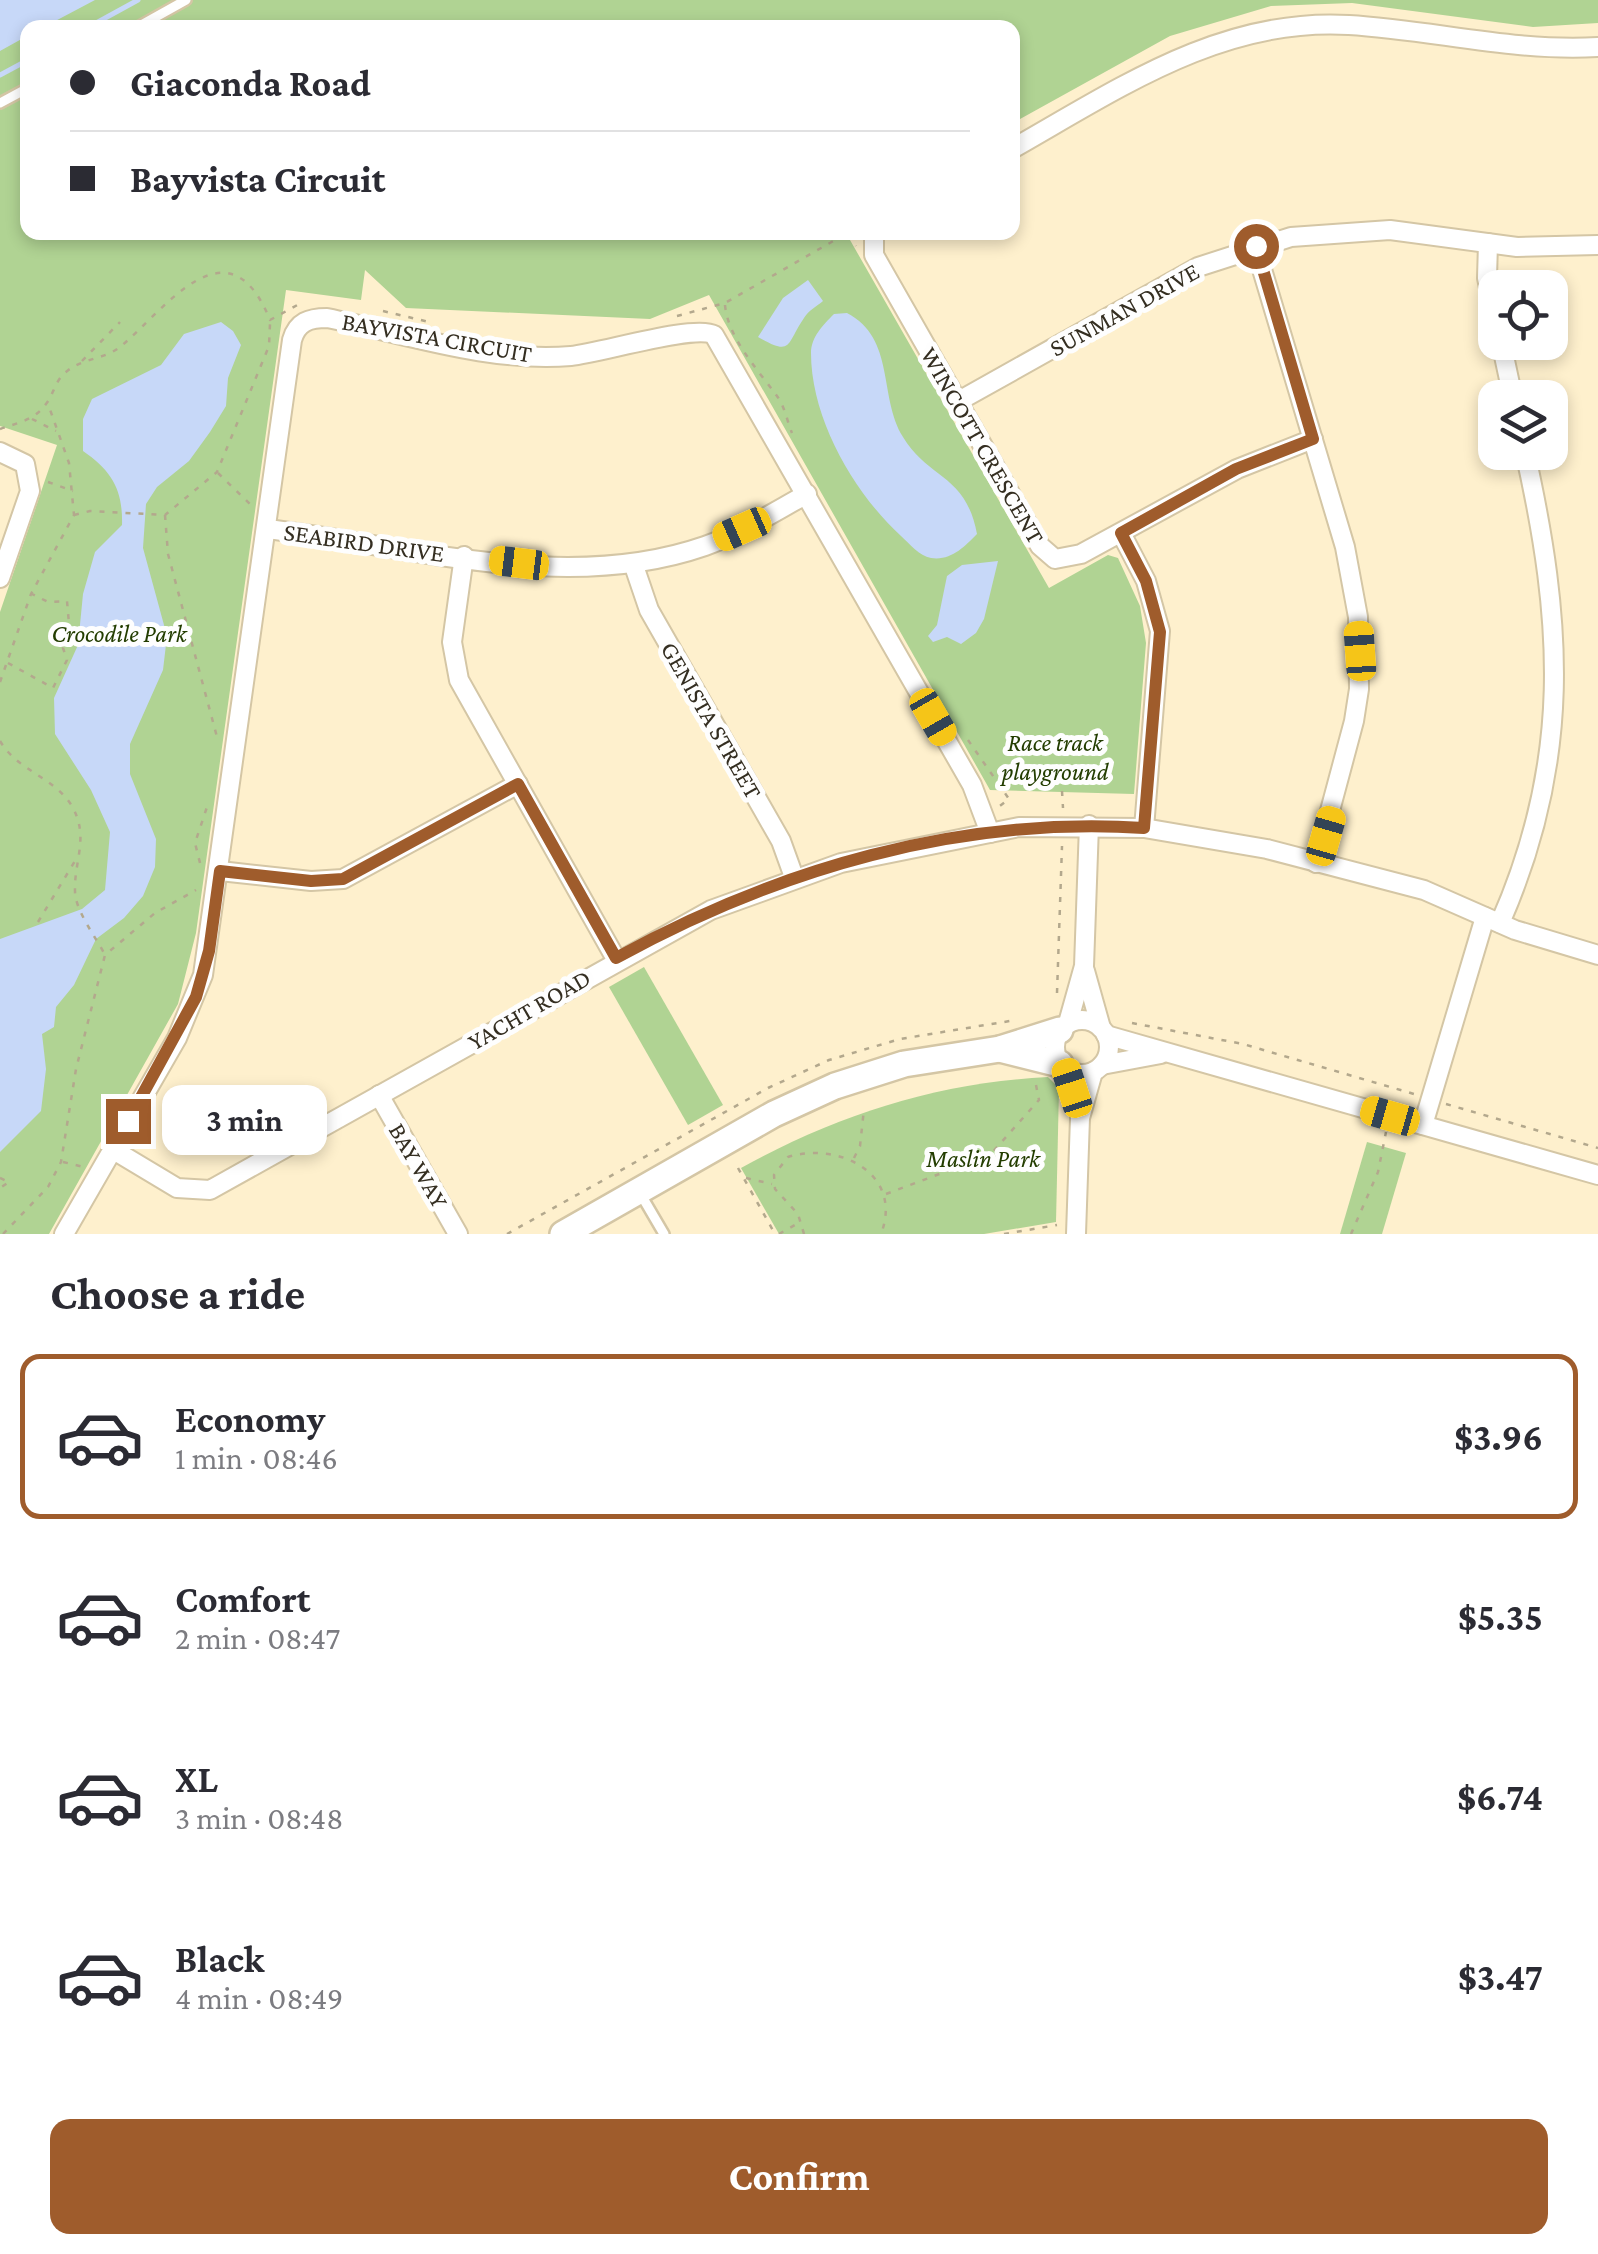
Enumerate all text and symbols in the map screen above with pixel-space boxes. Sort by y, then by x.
text: Giaconda Road [130,62,371,104]
text: Bayvista Circuit [130,158,385,200]
route start [1234,224,1279,269]
street label: SUNMAN DRIVE [1045,257,1204,362]
map controls [1478,270,1568,470]
button: locate [1478,270,1568,360]
street label: BAYVISTA CIRCUIT [340,307,534,368]
street label: WINCOTT CRESCENT [915,342,1050,549]
button: layers [1478,380,1568,470]
car [708,503,776,555]
street label: SEABIRD DRIVE [282,518,446,567]
car [487,544,551,582]
park label: Crocodile Park [51,620,188,647]
car [1343,620,1377,682]
street label: GENISTA STREET [656,637,768,804]
car [905,684,961,750]
park label: Race track playground [999,729,1110,786]
car [1303,803,1349,869]
street label: YACHT ROAD [463,964,595,1055]
car [1048,1055,1096,1121]
callout: 3 min [163,1086,328,1156]
car [1357,1093,1423,1139]
route end [106,1099,151,1144]
text: 3 min [206,1102,283,1138]
street label: BAY WAY [384,1118,454,1213]
park label: Maslin Park [925,1145,1041,1172]
text: Choose a ride [50,1269,305,1319]
icon: car [55,1392,145,1482]
text: Economy [175,1398,325,1440]
text: $3.96 [1454,1416,1543,1458]
text: 1 min · 08:46 [175,1440,338,1476]
icon: car [55,1572,145,1662]
text: Comfort [175,1578,311,1620]
text: $5.35 [1458,1596,1543,1638]
text: 2 min · 08:47 [175,1620,340,1656]
icon: car [55,1752,145,1842]
text: XL [175,1758,218,1800]
text: $6.74 [1457,1776,1543,1818]
text: 3 min · 08:48 [175,1800,343,1836]
icon: car [55,1932,145,2022]
text: Black [175,1938,264,1980]
text: $3.47 [1458,1956,1543,1998]
text: 4 min · 08:49 [175,1980,343,2016]
button: Confirm [50,2119,1548,2234]

